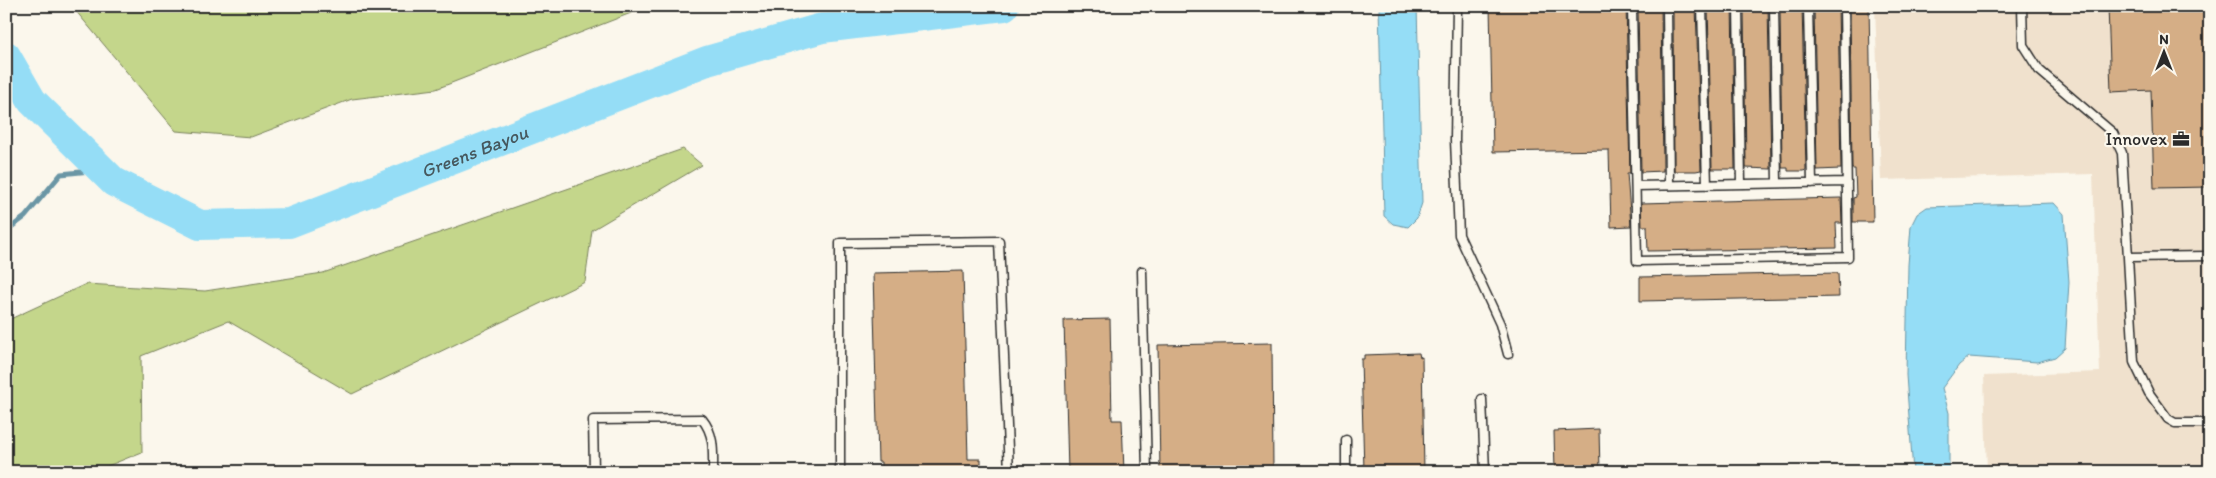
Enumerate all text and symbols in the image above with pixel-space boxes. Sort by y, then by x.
north arrow [2138,28,2188,78]
text: N [2159,31,2169,48]
water label: Greens Bayou [418,120,532,183]
place label: Innovex [2106,128,2167,150]
office icon: Innovex [2171,129,2191,149]

